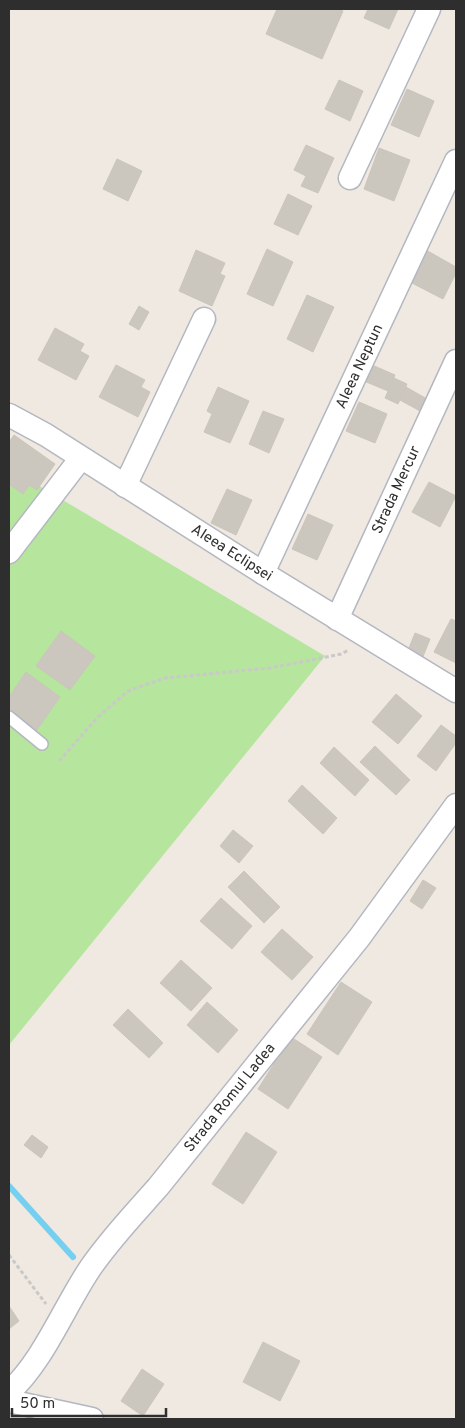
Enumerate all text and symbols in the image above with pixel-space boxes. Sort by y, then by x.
street label: Aleea Neptun [332,321,388,412]
street label: Strada Mercur [368,443,425,537]
street label: Aleea Eclipsei [187,520,276,586]
street label: Strada Romul Ladea [180,1039,280,1156]
scale bar [12,1386,166,1418]
text: 50 m [20,1395,55,1414]

